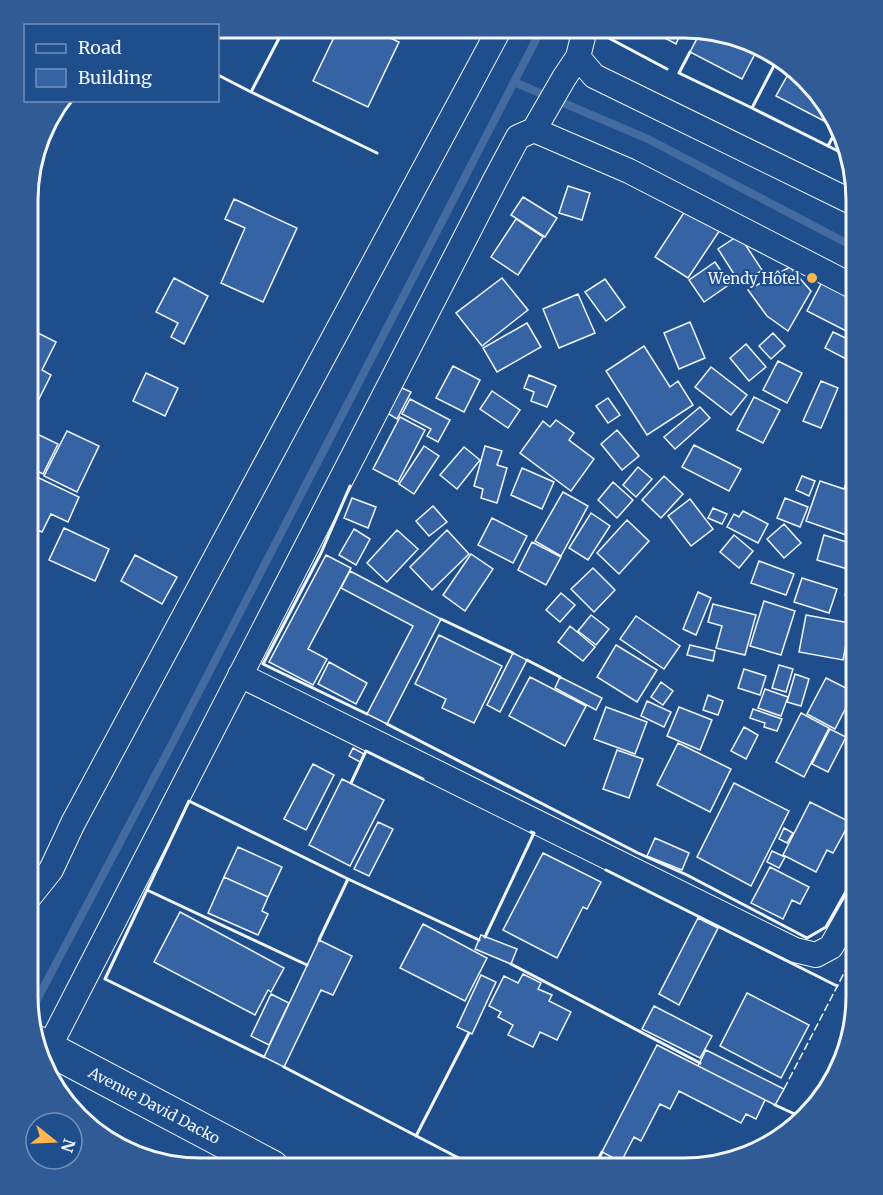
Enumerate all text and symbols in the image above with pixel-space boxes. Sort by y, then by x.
legend [24,24,219,102]
text: Road [78,36,122,59]
text: Building [78,66,152,89]
place label: Wendy Hôtel [707,269,800,288]
marker: Wendy Hôtel [805,271,819,285]
street label: Avenue David Dacko [85,1062,224,1148]
north arrow [24,1111,84,1171]
text: N [57,1137,80,1155]

